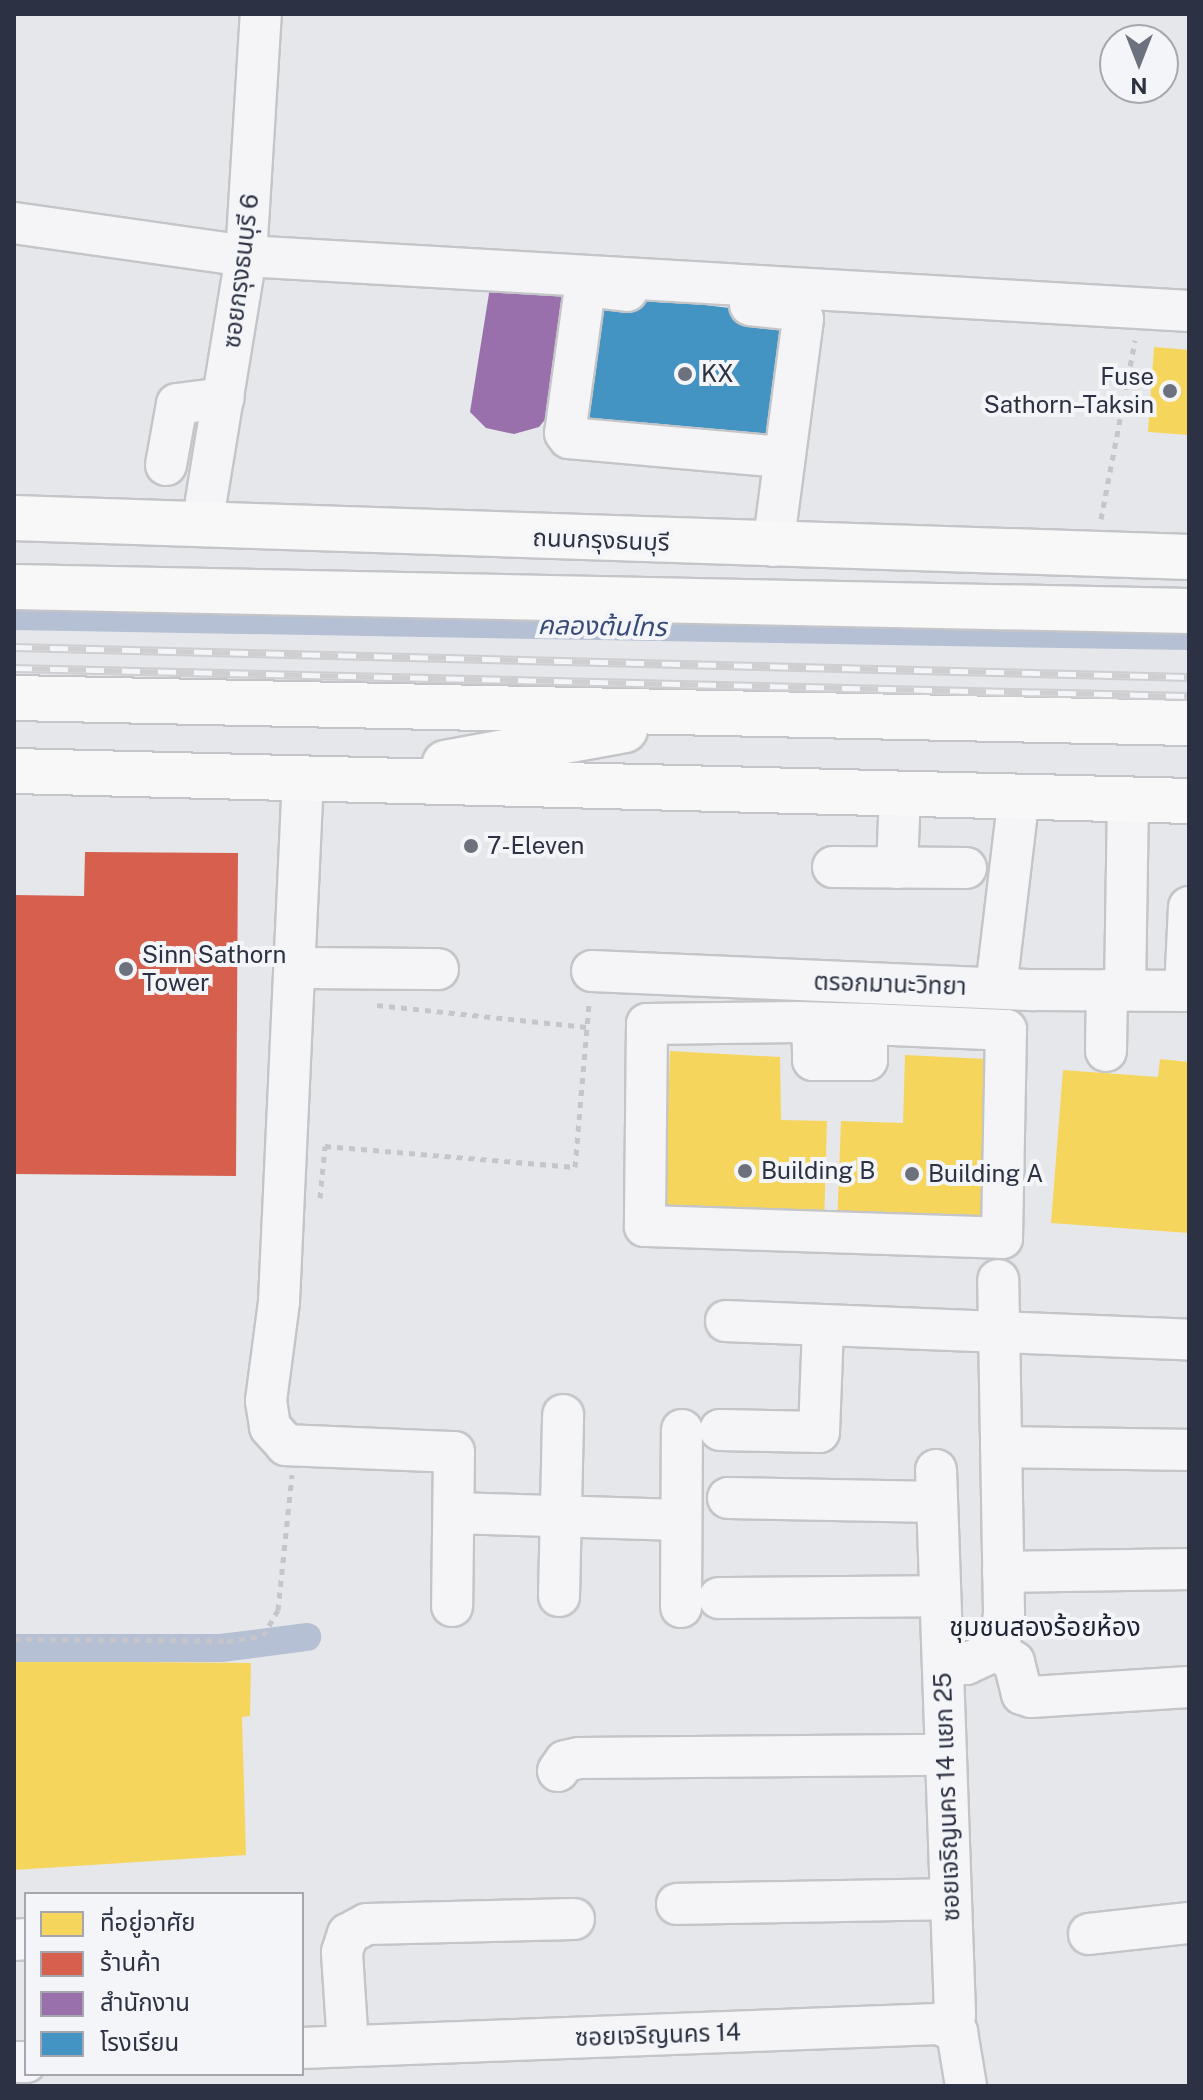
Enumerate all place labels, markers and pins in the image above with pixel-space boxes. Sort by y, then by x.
place label: KX [701,360,734,388]
place label: Fuse Sathorn–Taksin [984,363,1154,419]
marker: KX [676,365,694,383]
marker: Fuse Sathorn–Taksin [1161,382,1179,400]
place label: 7-Eleven [487,832,584,860]
marker: 7-Eleven [462,837,480,855]
place label: Sinn Sathorn Tower [142,941,286,997]
marker: Sinn Sathorn Tower [117,960,135,978]
place label: Building B [761,1157,875,1185]
place label: Building A [928,1160,1043,1188]
marker: Building B [736,1162,754,1180]
marker: Building A [903,1165,921,1183]

